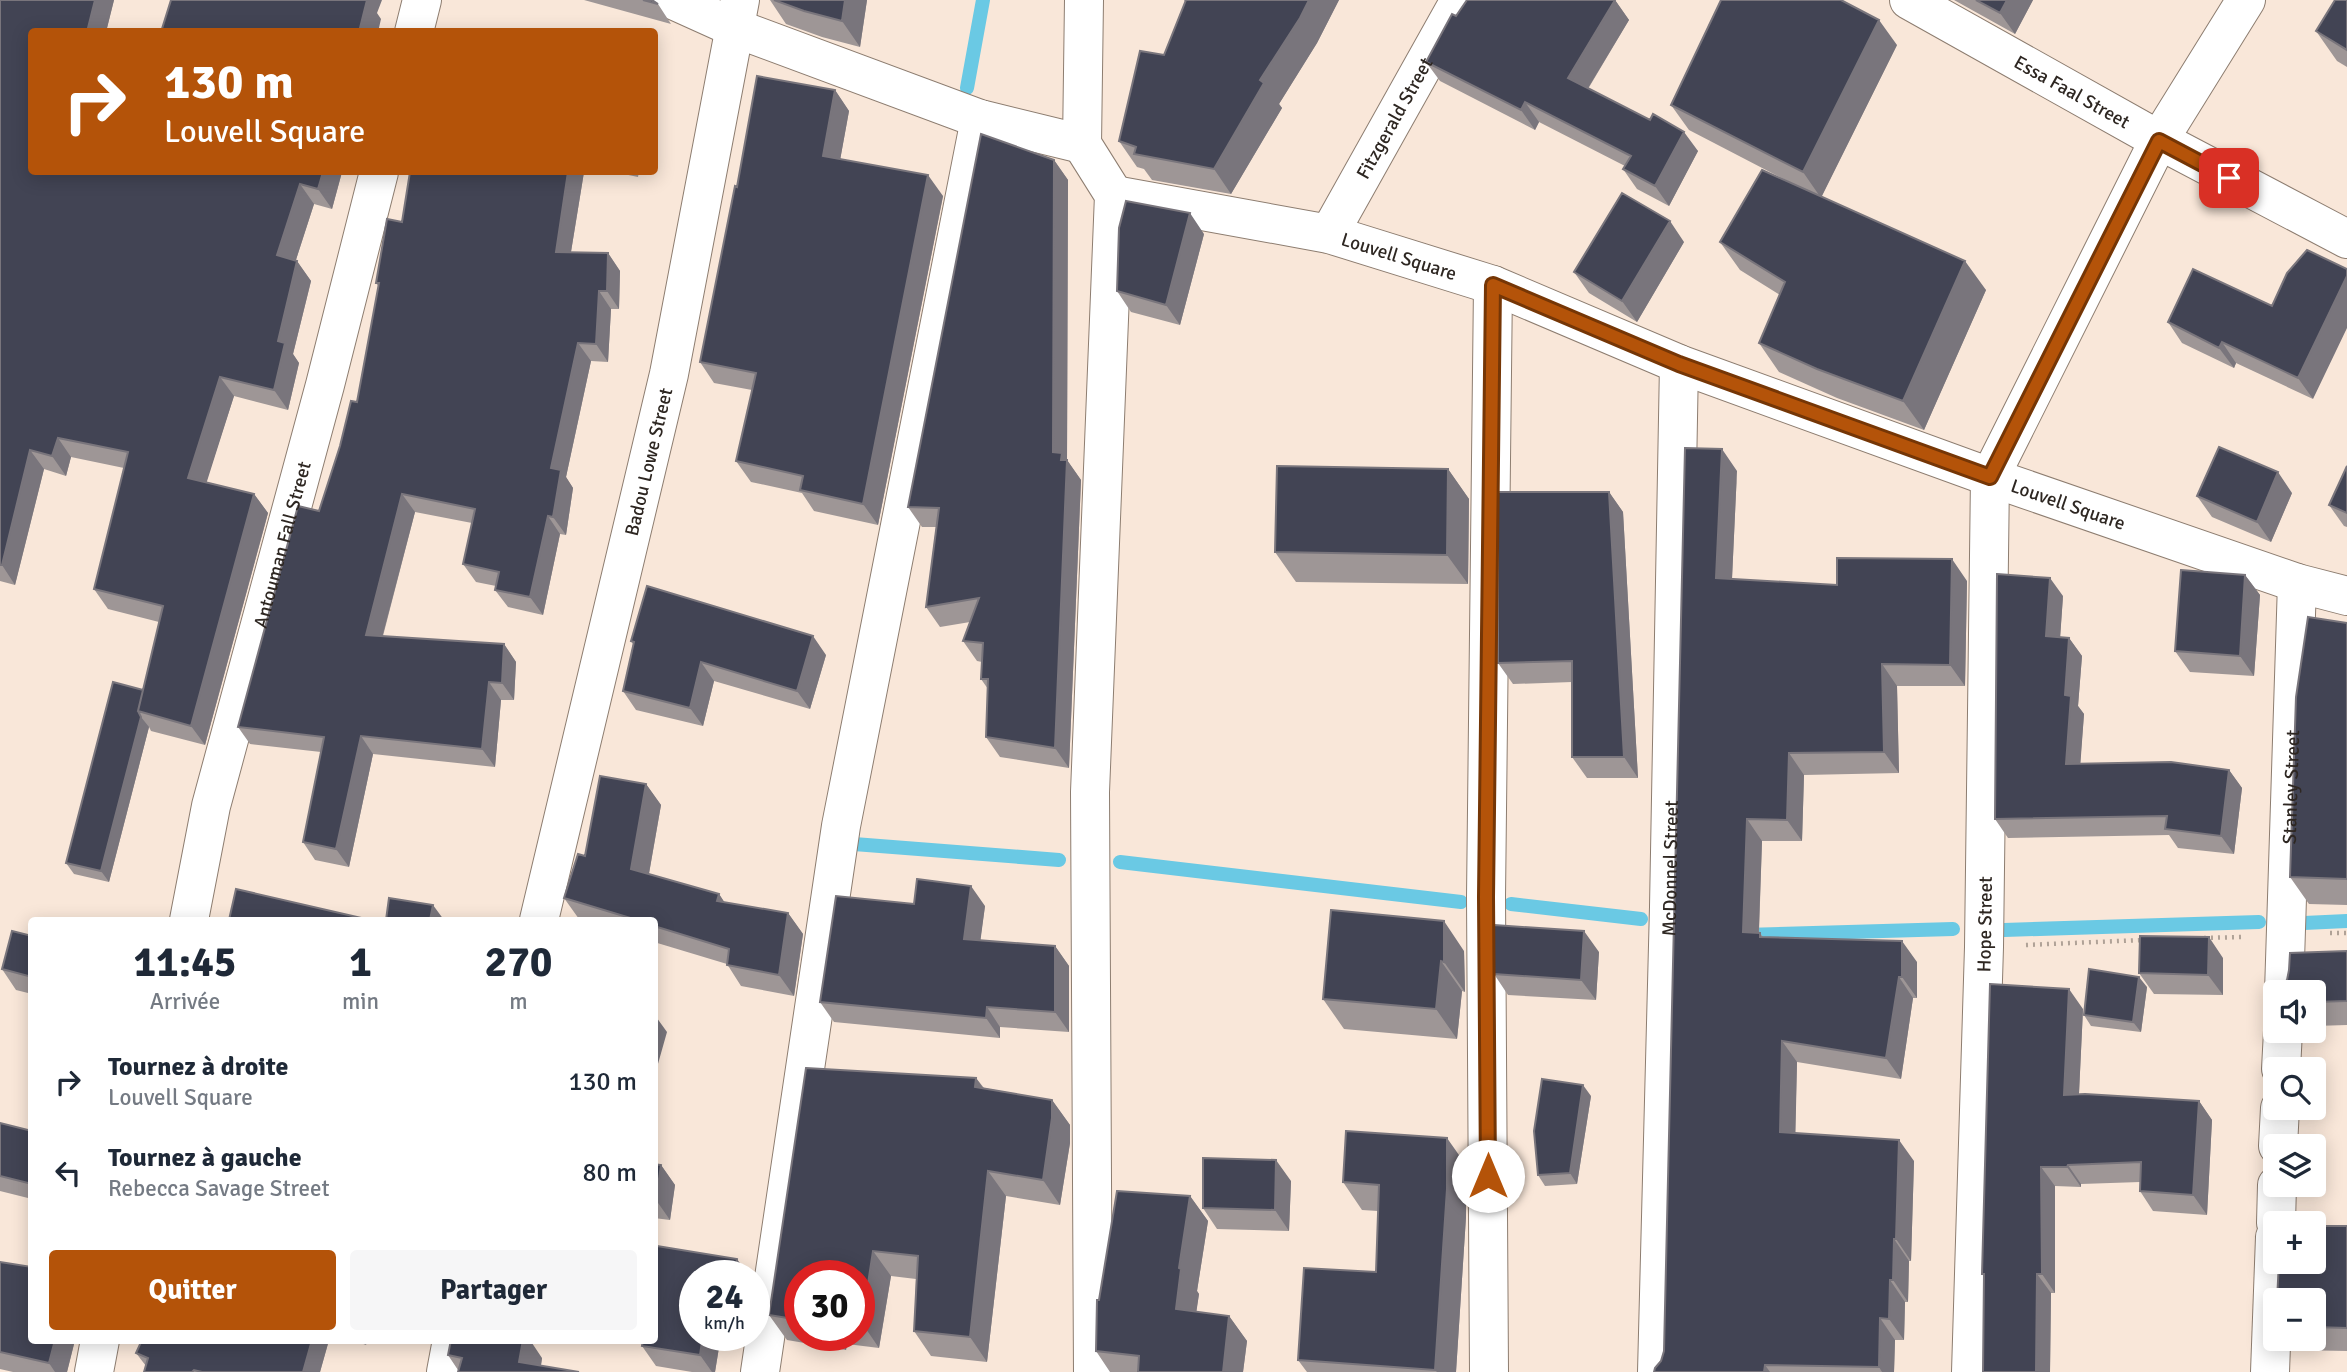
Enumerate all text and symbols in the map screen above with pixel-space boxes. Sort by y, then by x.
street label: Essa Faal Street [2009,50,2134,134]
text: 130 m [164,52,294,112]
street label: Fitzgerald Street [1351,53,1439,183]
icon: right [49,56,140,147]
text: Louvell Square [164,112,365,151]
pin [2199,148,2259,208]
icon: arrive [2210,159,2248,197]
street label: Louvell Square [1338,228,1460,286]
street label: Badou Lowe Street [620,385,678,539]
street label: Antouman Fall Street [249,458,317,631]
street label: Louvell Square [2007,474,2128,536]
street label: Stanley Street [2278,729,2305,845]
street label: McDonnel Street [1657,800,1684,937]
street label: Hope Street [1972,876,1998,973]
text: 11:45 [133,937,237,988]
text: 1 [349,937,372,988]
text: 270 [484,937,553,988]
map controls [2263,980,2326,1351]
button: sound [2263,980,2326,1043]
text: Arrivée [150,987,220,1016]
text: min [342,987,379,1016]
text: m [509,987,528,1016]
text: Tournez à droite [108,1051,288,1083]
button: search [2263,1057,2326,1120]
icon: right [49,1063,87,1101]
text: 130 m [568,1066,637,1098]
text: Louvell Square [108,1083,253,1112]
button: layers [2263,1134,2326,1197]
position arrow [1451,1139,1525,1213]
text: Tournez à gauche [108,1142,302,1174]
icon: left [49,1154,87,1192]
text: 80 m [582,1157,637,1189]
text: Rebecca Savage Street [108,1174,330,1203]
button: + [2263,1211,2326,1274]
button: Quitter [49,1250,336,1330]
button: Partager [350,1250,637,1330]
speed limit sign: 30 [784,1260,875,1351]
text: 24 [706,1275,743,1318]
button: − [2263,1288,2326,1351]
text: km/h [704,1312,745,1334]

